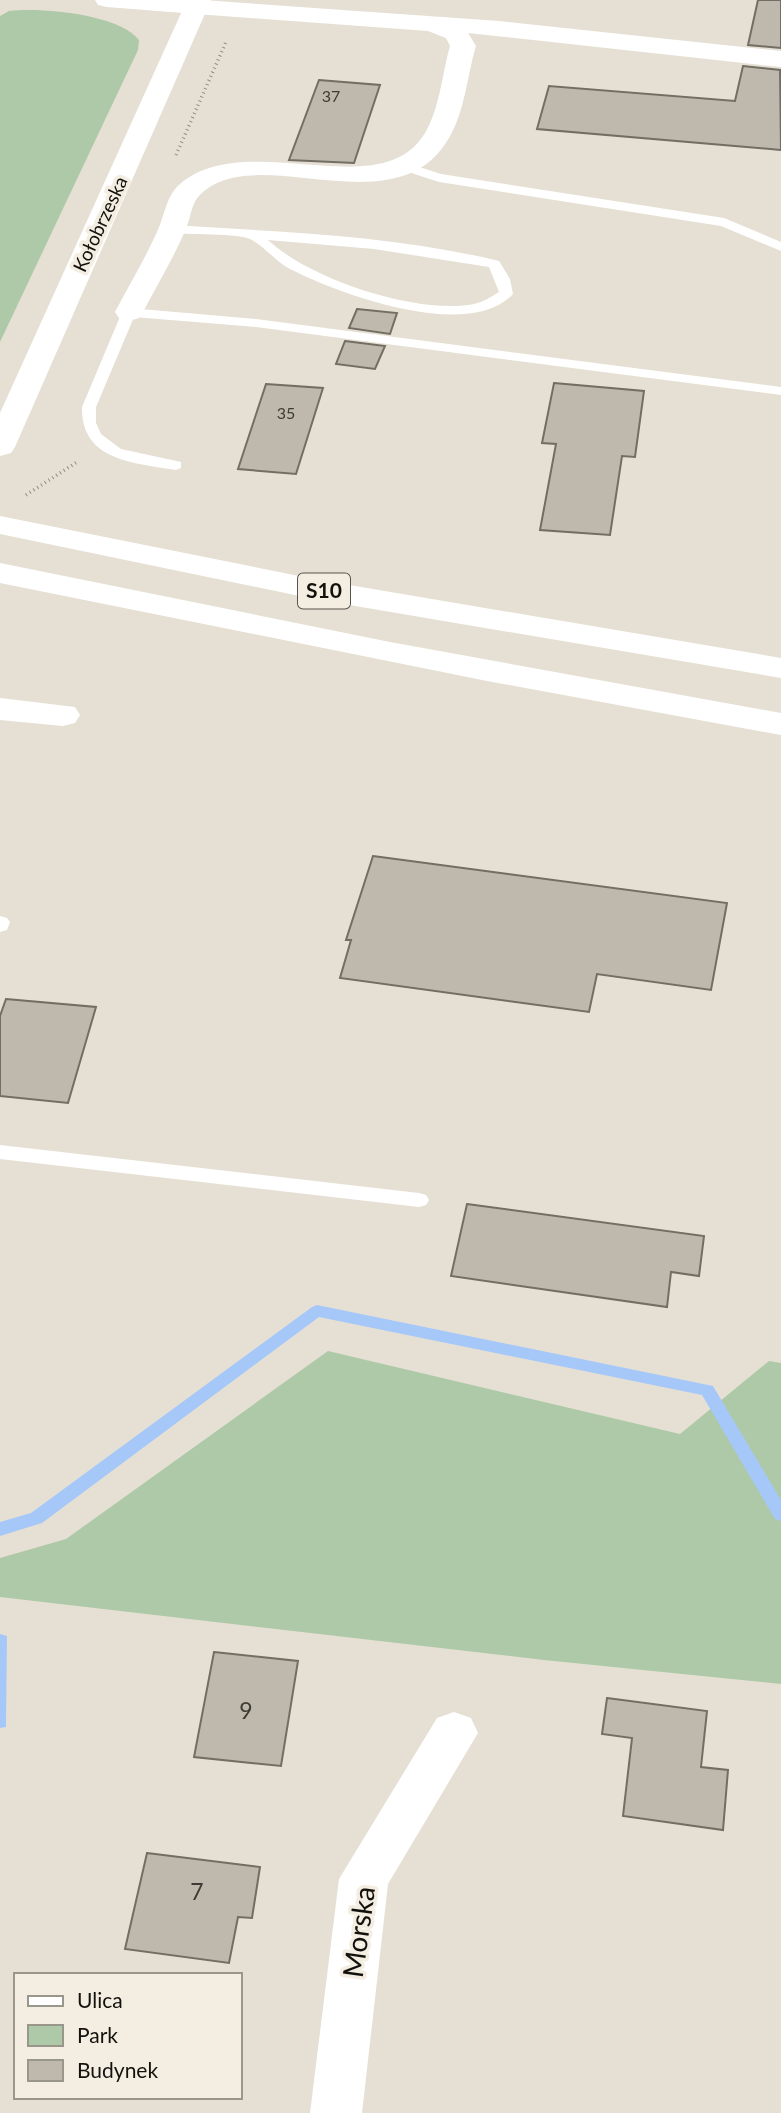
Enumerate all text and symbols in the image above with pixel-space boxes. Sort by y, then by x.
house number: 37 [322,86,340,105]
street label: Kołobrzeska [67,172,132,275]
house number: 35 [277,403,295,422]
road number: S10 [298,574,350,608]
house number: 9 [239,1696,253,1724]
house number: 7 [190,1877,204,1905]
street label: Morska [335,1884,381,1980]
legend [14,1973,242,2099]
text: Ulica [77,1987,123,2012]
text: Park [77,2022,118,2047]
text: Budynek [77,2057,158,2082]

